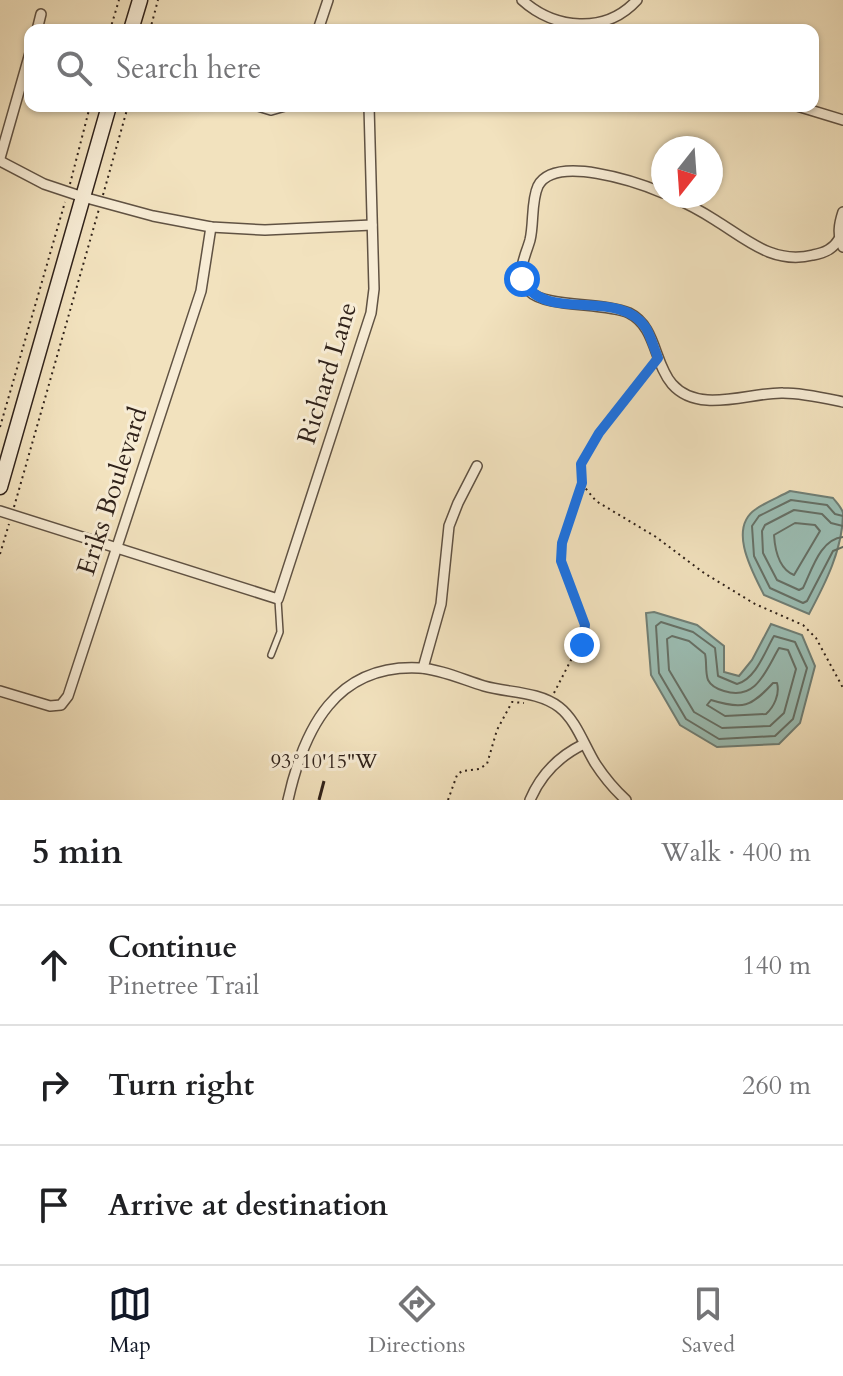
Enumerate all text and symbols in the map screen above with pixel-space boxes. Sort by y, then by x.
search box [24,24,819,112]
icon: search [52,46,96,90]
text: Search here [116,48,261,89]
north arrow [651,136,723,208]
route start [504,261,540,297]
street label: Richard Lane [289,298,365,448]
street label: Eriks Boulevard [68,402,156,579]
route end [564,627,600,663]
text: 93°10'15"W [271,748,378,775]
text: 5 min [32,829,123,875]
text: Walk · 400 m [661,835,811,870]
text: Continue [108,927,237,968]
icon: ahead [32,943,76,987]
text: 140 m [742,948,811,983]
text: Pinetree Trail [108,968,259,1003]
icon: right [32,1063,76,1107]
text: Turn right [108,1065,254,1106]
text: 260 m [742,1068,811,1103]
icon: arrive [32,1183,76,1227]
text: Arrive at destination [108,1185,388,1226]
tab: Map [108,1282,152,1360]
tab: Directions [368,1282,465,1360]
tab: Saved [682,1282,735,1360]

